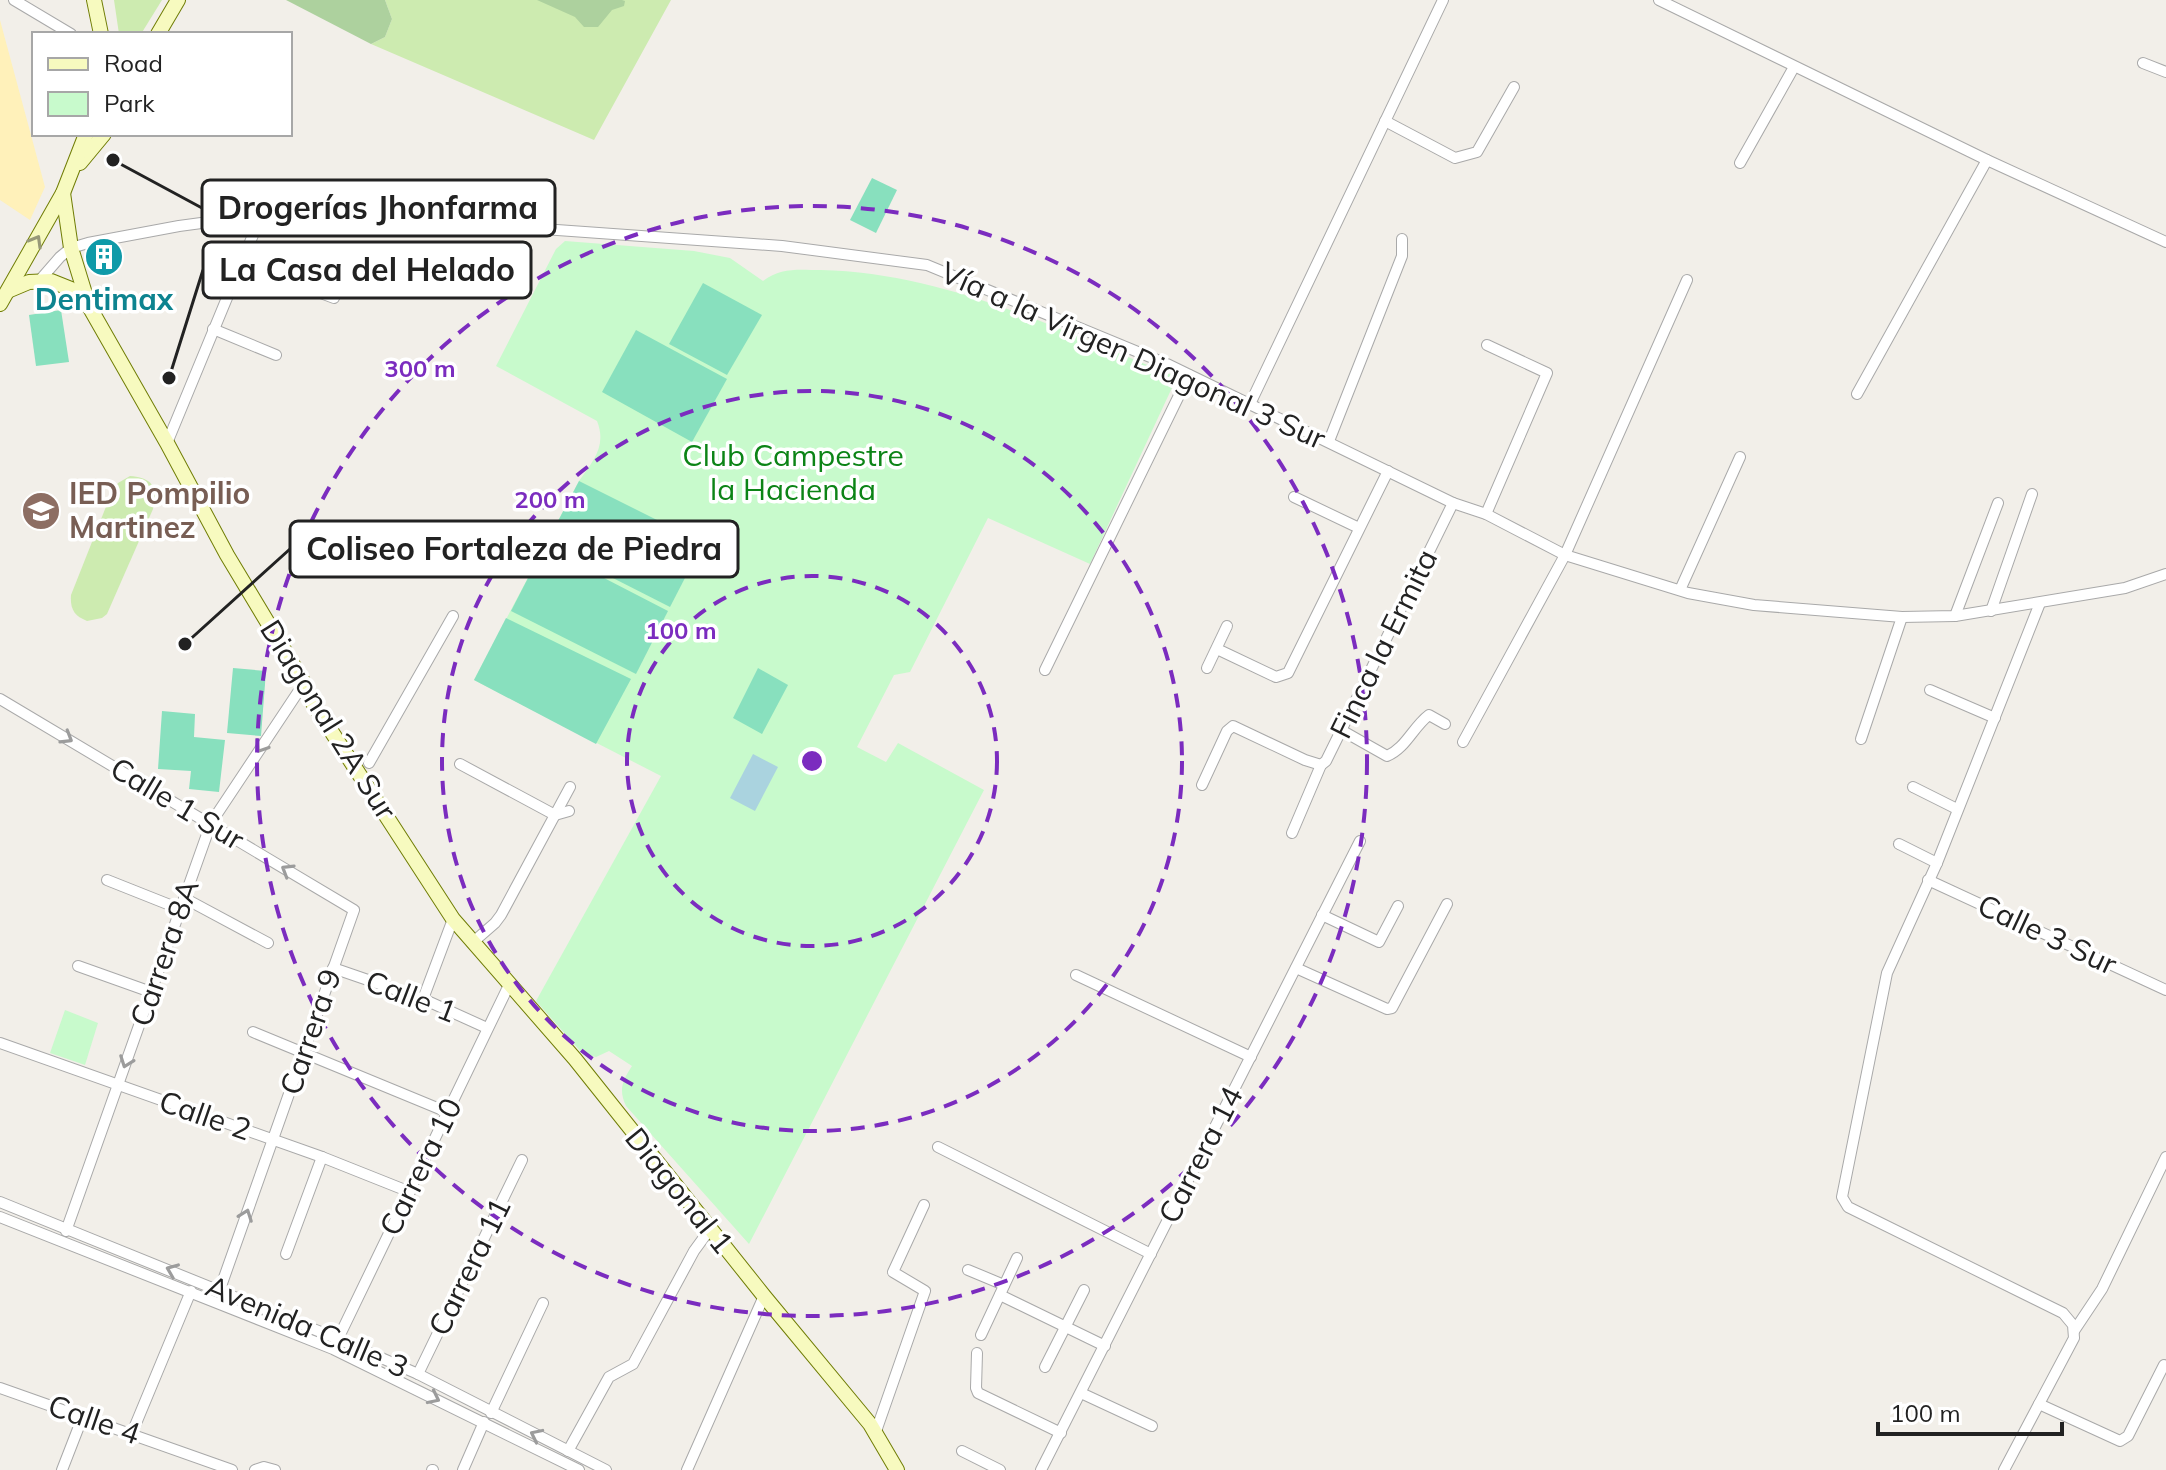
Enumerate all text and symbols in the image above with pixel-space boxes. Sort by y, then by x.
legend [32,32,292,136]
text: Road [104,48,163,78]
text: Park [104,88,155,118]
callout: Drogerías Jhonfarma [202,180,555,236]
text: Drogerías Jhonfarma [218,187,538,227]
one-way arrow [26,235,42,250]
building icon: Dentimax [83,236,125,278]
callout: La Casa del Helado [203,242,531,298]
text: La Casa del Helado [219,249,515,289]
street label: Vía a la Virgen Diagonal 3 Sur [935,253,1332,457]
place label: Dentimax [35,280,174,318]
text: 300 m [384,353,456,383]
park label: Club Campestre la Hacienda [682,436,904,508]
place label: IED Pompilio Martinez [69,474,250,546]
text: 200 m [514,484,586,514]
school or university icon: IED Pompilio Martinez [20,490,62,532]
callout: Coliseo Fortaleza de Piedra [290,521,738,577]
text: Coliseo Fortaleza de Piedra [306,528,722,568]
street label: Finca la Ermita [1321,543,1445,744]
street label: Diagonal 2A Sur [252,613,405,826]
text: 100 m [645,615,717,645]
one-way arrow [58,728,73,744]
one-way arrow [256,739,271,753]
centre of rings [798,747,826,775]
street label: Calle 1 Sur [104,748,251,858]
one-way arrow [281,864,296,879]
street label: Carrera 8A [121,874,207,1031]
street label: Calle 3 Sur [1972,885,2123,983]
street label: Calle 1 [360,961,462,1031]
street label: Carrera 9 [271,964,349,1100]
one-way arrow [120,1054,136,1068]
street label: Carrera 14 [1149,1080,1251,1229]
street label: Calle 2 [154,1082,256,1148]
street label: Carrera 10 [370,1091,470,1242]
street label: Diagonal 1 [617,1120,742,1261]
street label: Carrera 11 [419,1191,519,1342]
one-way arrow [236,1209,253,1223]
one-way arrow [166,1263,180,1280]
street label: Avenida Calle 3 [200,1266,414,1386]
street label: Calle 4 [43,1386,145,1452]
scale bar [1878,1386,2062,1436]
one-way arrow [425,1388,440,1404]
text: 100 m [1890,1398,1961,1428]
one-way arrow [529,1429,544,1445]

